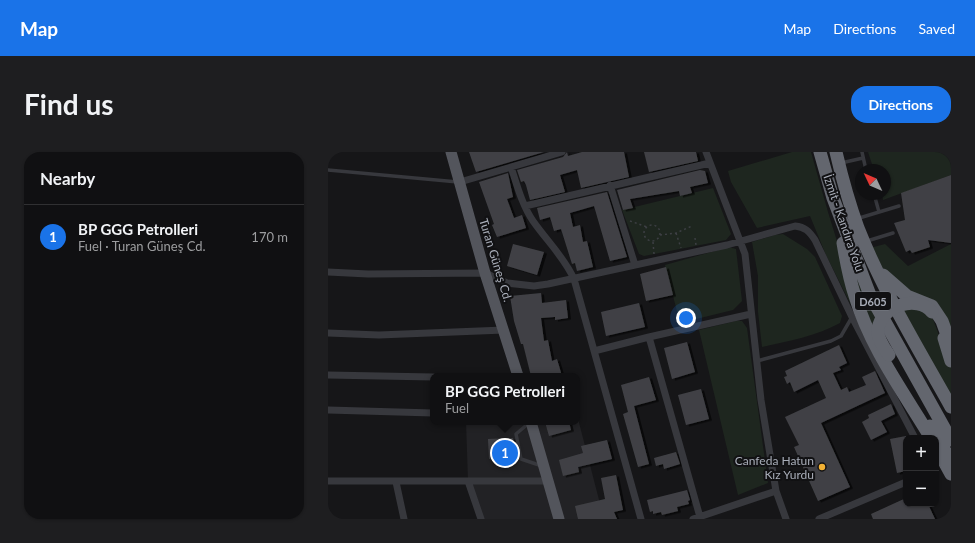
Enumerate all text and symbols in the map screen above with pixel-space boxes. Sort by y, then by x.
text: Map [20,17,58,40]
text: Map [784,20,811,37]
text: Directions [833,20,896,37]
text: Saved [918,20,955,37]
button: Directions [851,86,951,123]
text: Find us [24,87,114,121]
north arrow [855,164,891,200]
text: Nearby [40,168,95,189]
street label: İzmit - Kandıra Yolu [820,172,868,274]
street label: Turan Güneş Cd. [476,216,516,304]
text: BP GGG Petrolleri [78,220,198,238]
text: 1 [49,229,57,245]
text: 170 m [251,229,288,245]
text: Fuel · Turan Güneş Cd. [78,238,206,254]
road number: D605 [855,292,891,310]
your location [676,308,696,328]
popup [430,373,580,425]
text: BP GGG Petrolleri [445,382,565,400]
text: Fuel [445,400,469,416]
map controls [903,435,939,507]
button: + [903,435,939,471]
pin: 1 [492,438,518,468]
place label: Canfeda Hatun Kız Yurdu [735,453,814,482]
marker: Canfeda Hatun Kız Yurdu [817,462,827,472]
button: − [903,471,939,507]

